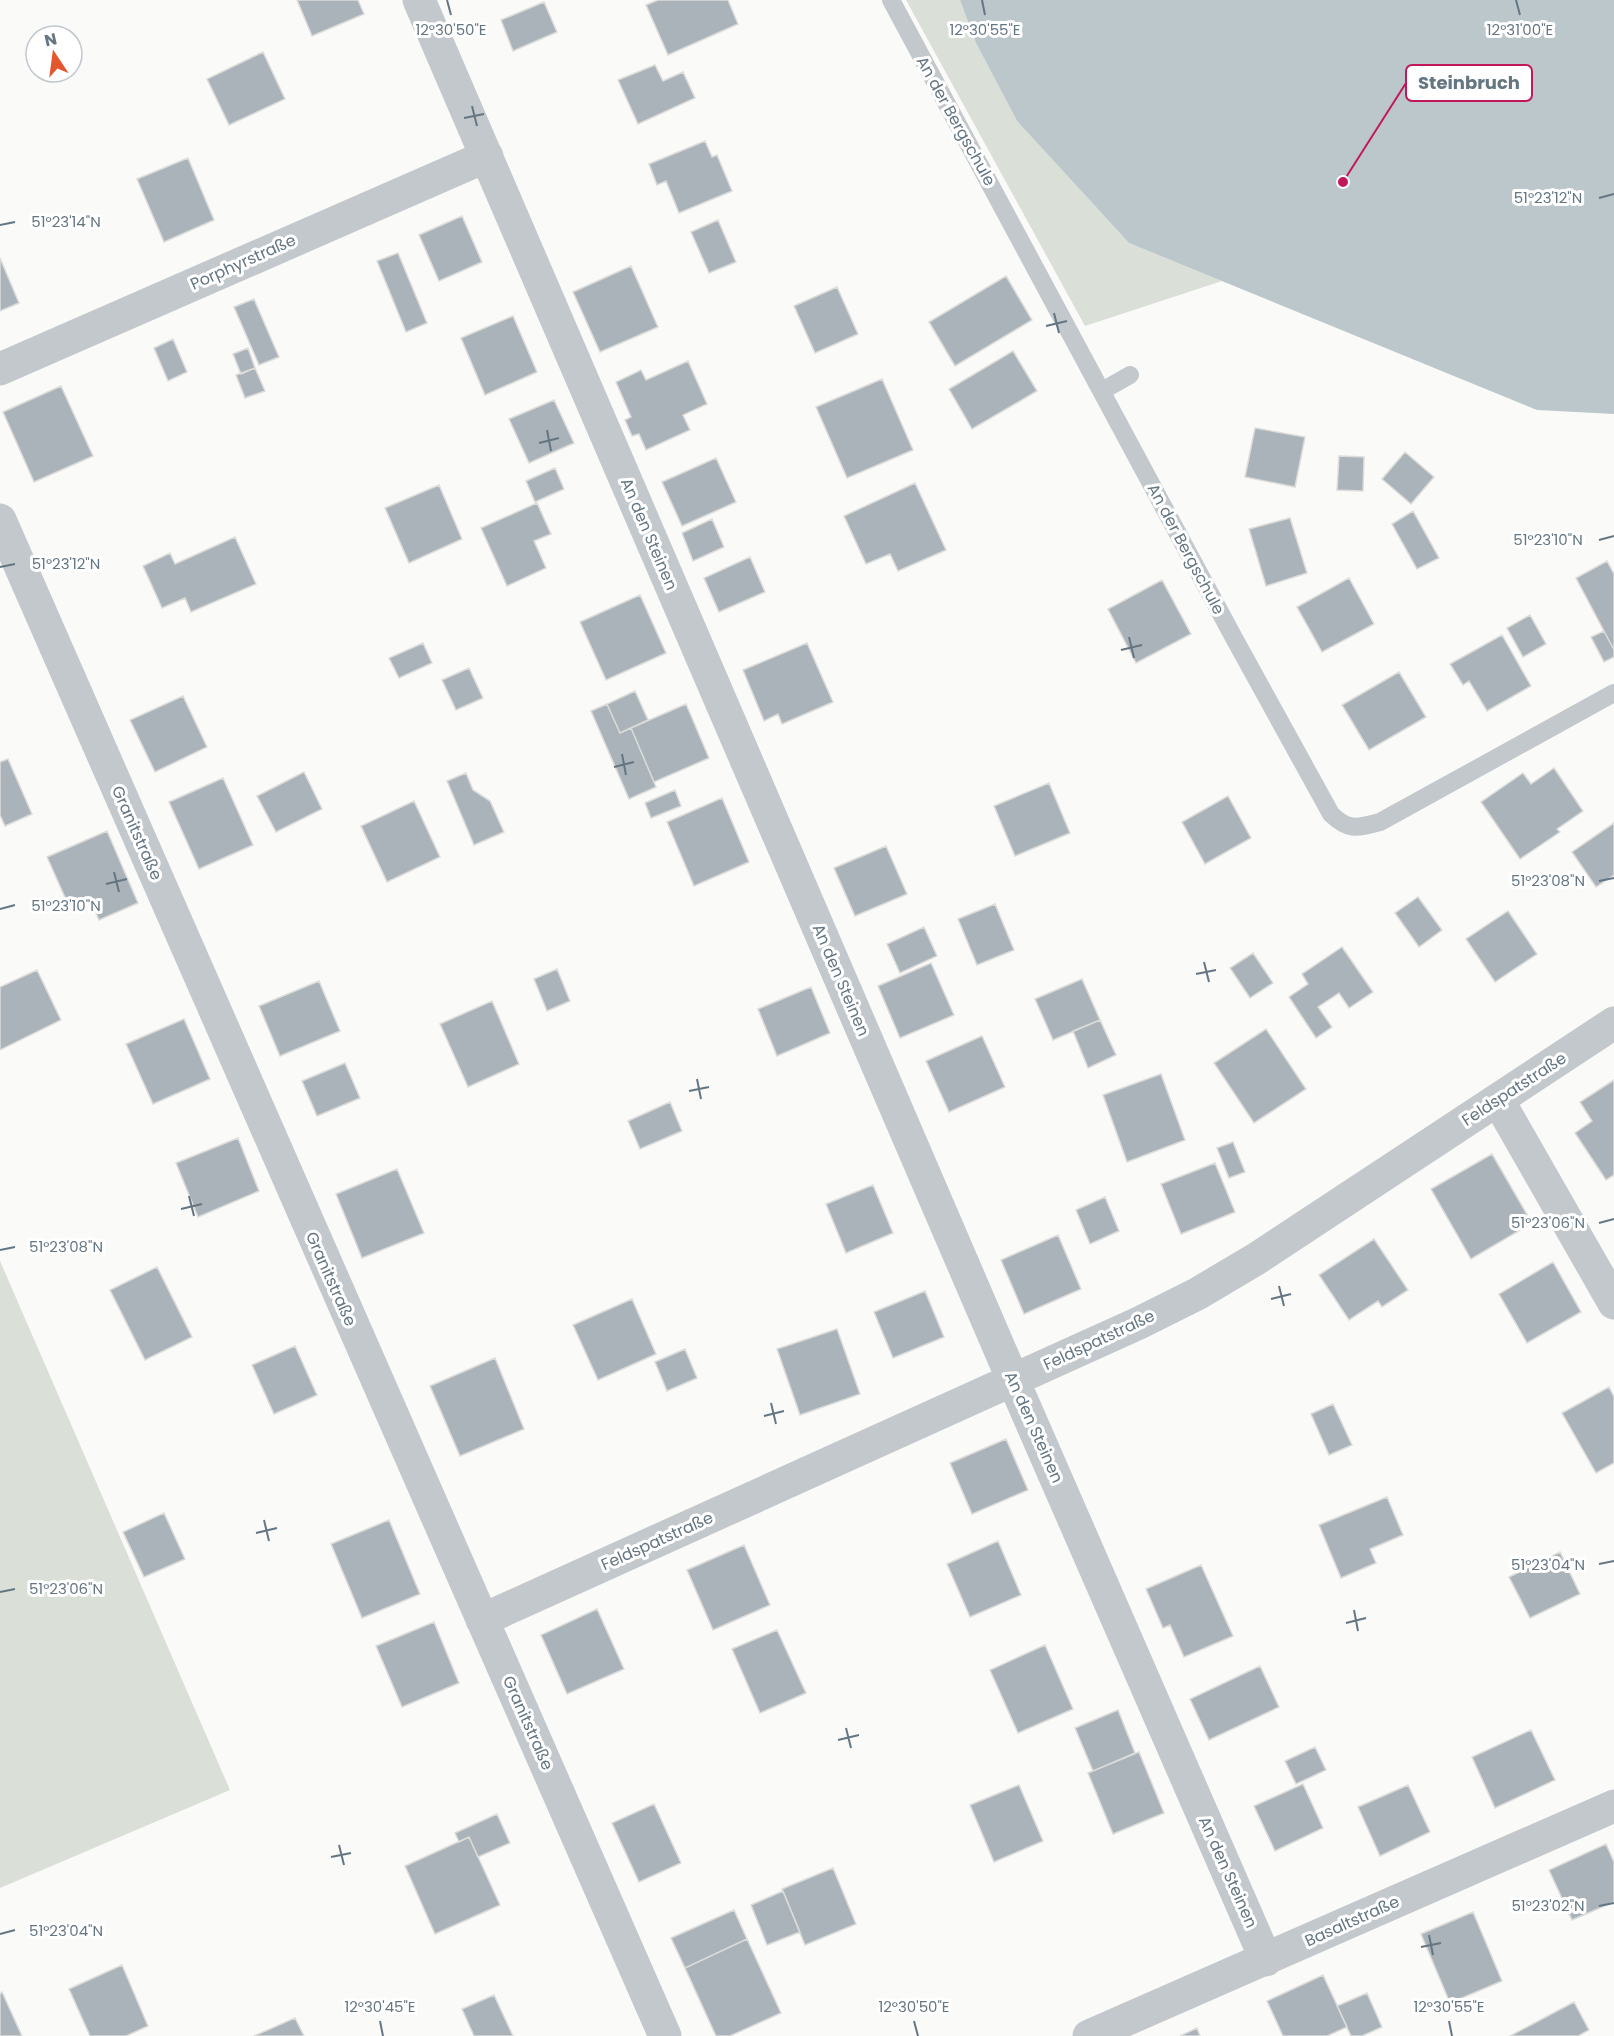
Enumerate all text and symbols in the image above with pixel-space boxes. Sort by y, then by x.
text: 12°30'50"E [415,19,487,40]
text: 12°30'55"E [949,19,1021,40]
text: 12°31'00"E [1487,19,1553,40]
north arrow [24,24,84,84]
text: N [42,27,59,52]
street label: An der Bergschule [911,52,1001,190]
callout: Steinbruch [1406,65,1532,101]
text: Steinbruch [1418,70,1520,95]
text: 51°23'12"N [1514,187,1582,208]
text: 51°23'14"N [31,211,101,232]
street label: Porphyrstraße [187,228,299,296]
street label: An den Steinen [615,474,683,594]
street label: An der Bergschule [1142,480,1230,619]
text: 51°23'10"N [1513,529,1583,550]
text: 51°23'12"N [32,553,100,574]
street label: Granitstraße [106,782,168,884]
text: 51°23'08"N [1511,870,1585,891]
text: 51°23'10"N [31,895,101,916]
street label: An den Steinen [807,920,875,1040]
street label: Feldspatstraße [1457,1047,1571,1131]
text: 51°23'06"N [1511,1212,1585,1233]
street label: Granitstraße [300,1228,362,1330]
text: 51°23'08"N [29,1236,103,1257]
street label: Feldspatstraße [1040,1304,1158,1376]
street label: An den Steinen [999,1367,1069,1487]
street label: Feldspatstraße [597,1506,717,1576]
text: 51°23'04"N [1511,1554,1585,1575]
text: 51°23'06"N [29,1578,103,1599]
street label: Granitstraße [497,1672,559,1774]
street label: An den Steinen [1193,1812,1263,1932]
street label: Basaltstraße [1301,1890,1403,1952]
text: 51°23'02"N [1511,1895,1585,1916]
text: 51°23'04"N [29,1920,103,1941]
text: 12°30'45"E [344,1996,416,2017]
text: 12°30'50"E [878,1996,950,2017]
text: 12°30'55"E [1413,1996,1485,2017]

